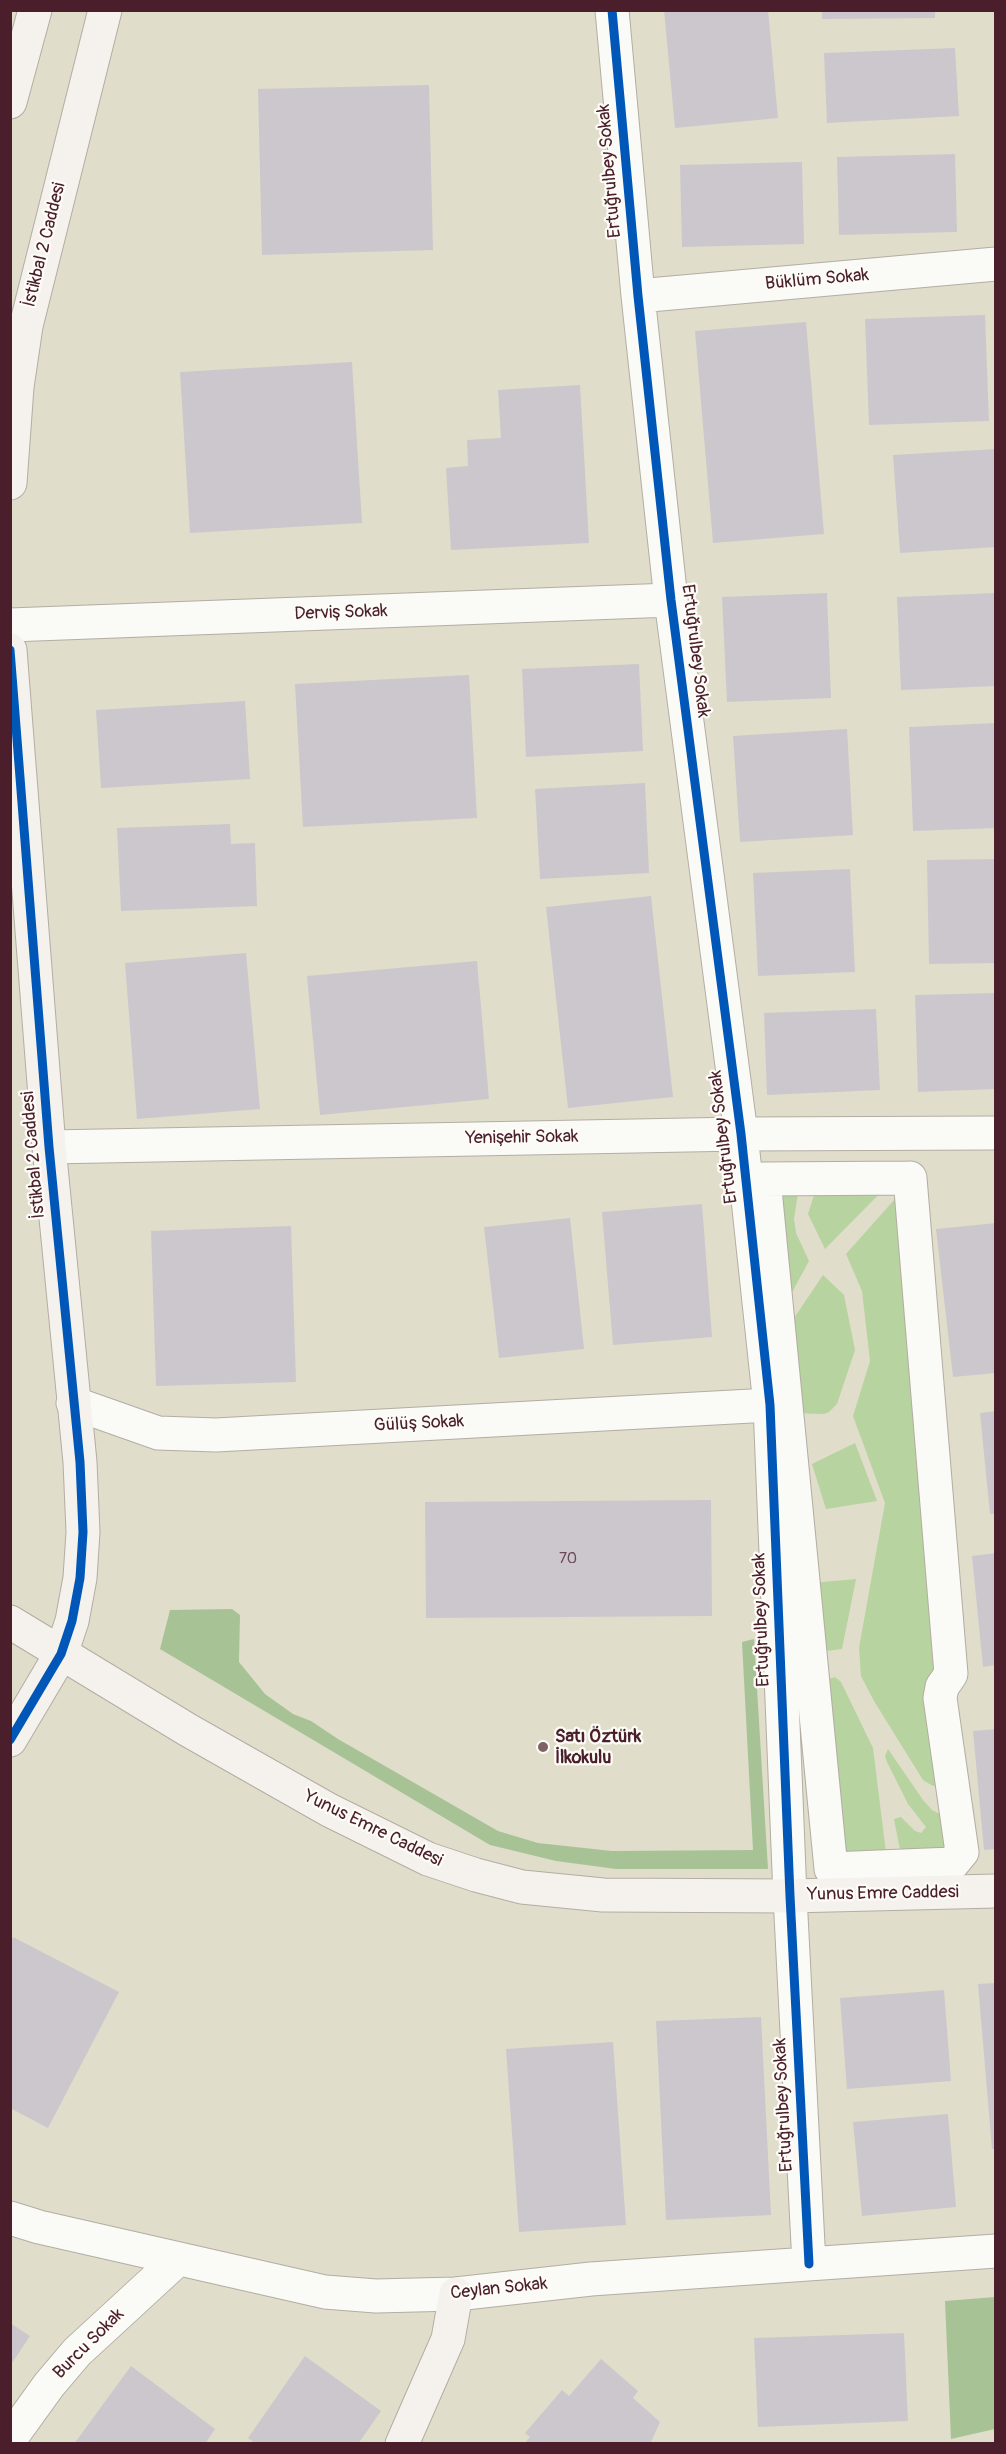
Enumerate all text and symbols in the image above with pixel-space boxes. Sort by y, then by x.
street label: Ertuğrulbey Sokak [593,103,627,239]
street label: İstikbal 2 Caddesi [19,180,71,310]
street label: Büklüm Sokak [764,265,870,295]
street label: Ertuğrulbey Sokak [676,583,714,719]
street label: Derviş Sokak [294,601,388,625]
street label: Ertuğrulbey Sokak [705,1069,743,1205]
street label: İstikbal 2 Caddesi [18,1090,50,1220]
street label: Yenişehir Sokak [465,1126,579,1150]
street label: Gülüş Sokak [373,1411,465,1437]
house number: 70 [559,1550,577,1568]
street label: Ertuğrulbey Sokak [749,1553,775,1687]
place label: Satı Öztürk İlkokulu [555,1726,641,1768]
marker: Satı Öztürk İlkokulu [536,1740,550,1754]
street label: Yunus Emre Caddesi [300,1786,446,1872]
street label: Yunus Emre Caddesi [807,1882,959,1906]
street label: Ertuğrulbey Sokak [770,2037,798,2173]
street label: Ceylan Sokak [449,2273,549,2305]
street label: Burcu Sokak [49,2304,129,2384]

